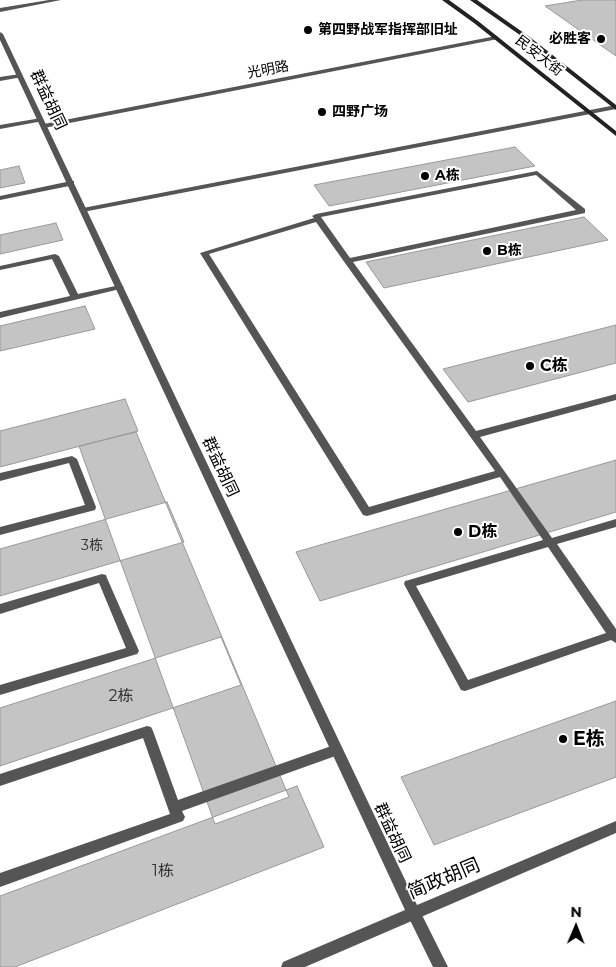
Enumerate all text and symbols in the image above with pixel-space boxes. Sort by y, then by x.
place label: 第四野战军指挥部旧址 [318,22,458,38]
marker: 第四野战军指挥部旧址 [302,24,314,36]
place label: 必胜客 [549,31,591,47]
street label: 民安大街 [512,32,566,80]
marker: 必胜客 [595,33,607,45]
street label: 光明路 [246,58,290,82]
street label: 群益胡同 [26,67,70,133]
place label: 四野广场 [332,104,388,120]
marker: 四野广场 [316,106,328,118]
place label: A栋 [435,168,460,184]
marker: A栋 [419,170,431,182]
place label: B栋 [497,243,522,259]
marker: B栋 [481,245,493,257]
place label: C栋 [540,356,568,376]
marker: C栋 [524,360,536,372]
street label: 群益胡同 [198,434,242,500]
place label: D栋 [468,522,497,542]
marker: D栋 [452,526,464,538]
house number: 3栋 [81,538,103,554]
house number: 2栋 [108,686,134,706]
place label: E栋 [573,728,605,750]
marker: E栋 [557,733,569,745]
street label: 群益胡同 [370,800,414,866]
street label: 简政胡同 [405,854,483,904]
house number: 1栋 [152,861,174,881]
north arrow [551,902,601,952]
text: N [570,903,582,921]

